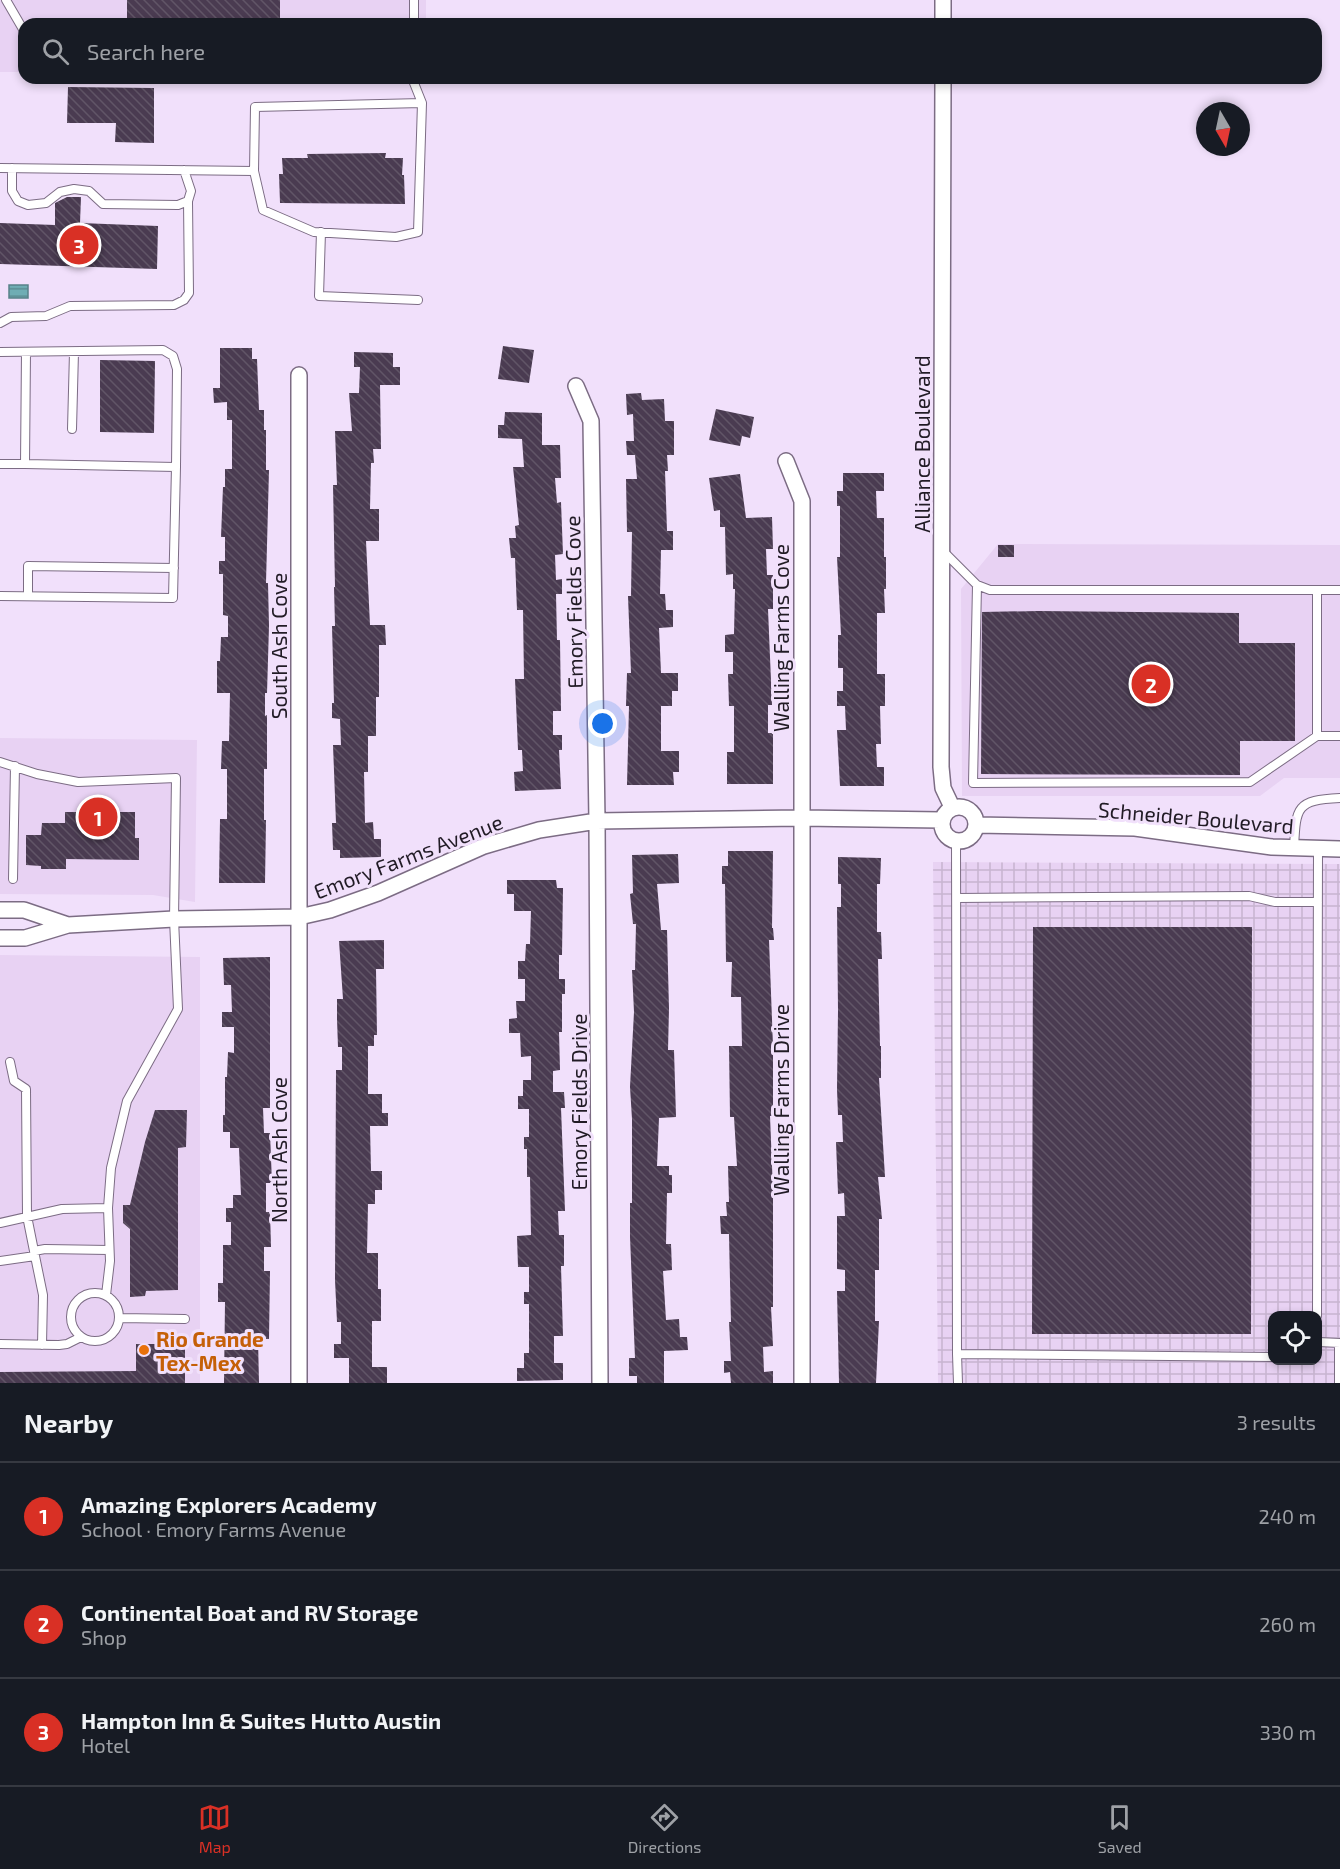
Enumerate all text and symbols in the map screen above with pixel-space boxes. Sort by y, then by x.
search box [18,18,1322,84]
icon: search [39,35,72,68]
text: Search here [87,38,205,64]
north arrow [1196,102,1250,156]
pin: 3 [60,222,98,268]
street label: Alliance Boulevard [909,355,934,533]
street label: Emory Fields Cove [559,515,587,689]
street label: Walling Farms Cove [768,544,793,732]
street label: South Ash Cove [266,573,291,719]
pin: 2 [1132,662,1170,706]
your location [588,709,617,738]
pin: 1 [78,794,118,840]
street label: Schneider Boulevard [1097,796,1295,838]
street label: Emory Farms Avenue [310,808,506,904]
street label: Walling Farms Drive [768,1004,793,1196]
street label: Emory Fields Drive [566,1013,591,1191]
street label: North Ash Cove [266,1077,291,1223]
map controls [1268,1311,1322,1365]
button: locate [1268,1311,1322,1365]
place label: Rio Grande Tex-Mex [156,1326,264,1375]
marker: Rio Grande Tex-Mex [137,1343,151,1357]
text: Nearby [24,1407,113,1438]
text: 3 results [1237,1410,1316,1434]
text: Amazing Explorers Academy [81,1491,377,1517]
text: 1 [39,1504,48,1528]
text: 240 m [1258,1504,1316,1528]
text: School · Emory Farms Avenue [81,1517,346,1541]
text: Continental Boat and RV Storage [81,1599,418,1625]
text: 2 [38,1612,49,1636]
text: 260 m [1259,1612,1316,1636]
text: Shop [81,1625,127,1649]
text: Hampton Inn & Suites Hutto Austin [81,1707,441,1733]
text: 3 [38,1720,49,1744]
text: 330 m [1260,1720,1316,1744]
text: Hotel [81,1733,130,1757]
tab: Map [198,1801,231,1856]
tab: Directions [628,1801,701,1856]
tab: Saved [1098,1801,1142,1856]

